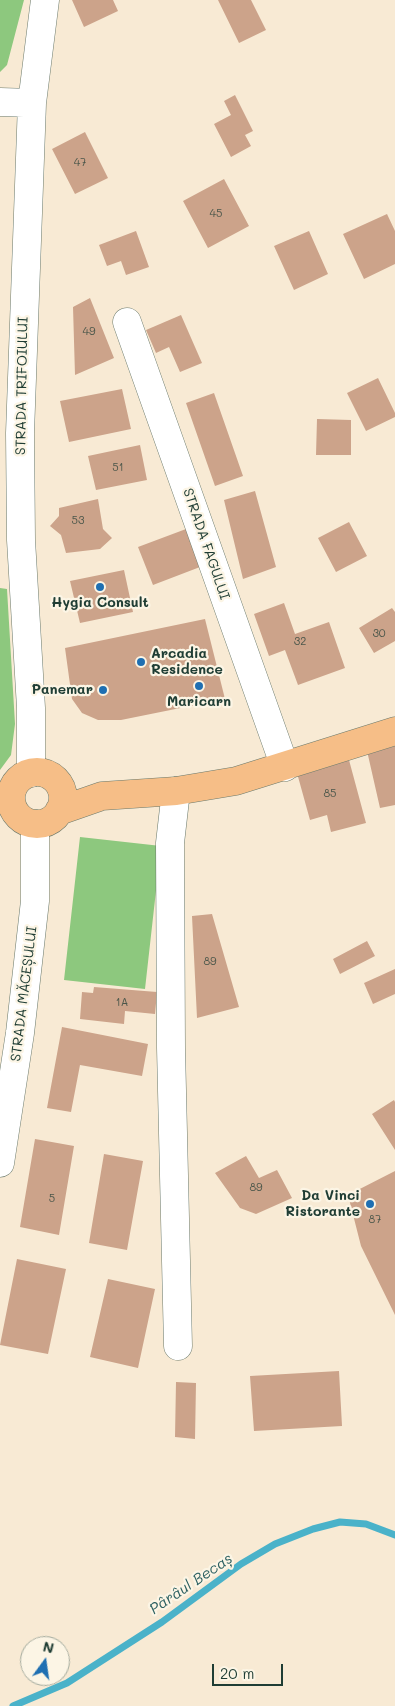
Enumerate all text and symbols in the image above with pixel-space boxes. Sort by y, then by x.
house number: 47 [74,156,86,170]
house number: 45 [210,207,222,221]
street label: STRADA TRIFOIULUI [12,317,32,455]
house number: 49 [83,325,95,339]
house number: 51 [112,461,124,475]
street label: STRADA FAGULUI [179,486,233,602]
house number: 53 [72,514,84,528]
marker: Hygia Consult [94,581,106,593]
place label: Hygia Consult [51,595,149,611]
house number: 30 [372,627,386,641]
house number: 32 [294,635,306,649]
place label: Arcadia Residence [151,646,223,679]
marker: Arcadia Residence [135,656,147,668]
marker: Maricarn [193,680,205,692]
place label: Panemar [31,682,93,698]
marker: Panemar [97,684,109,696]
place label: Maricarn [167,694,231,710]
house number: 85 [323,787,337,801]
street label: STRADA MĂCEȘULUI [7,925,41,1063]
house number: 89 [203,955,217,969]
house number: 1A [116,996,128,1010]
house number: 89 [249,1181,263,1195]
place label: Da Vinci Ristorante [285,1188,360,1220]
house number: 5 [49,1192,55,1206]
marker: Da Vinci Ristorante [364,1198,376,1210]
house number: 87 [369,1213,381,1227]
water label: Pârâul Becaș [146,1550,236,1618]
north arrow [20,1636,70,1686]
text: N [41,1636,56,1657]
scale bar [215,1654,286,1686]
text: 20 m [220,1663,254,1683]

